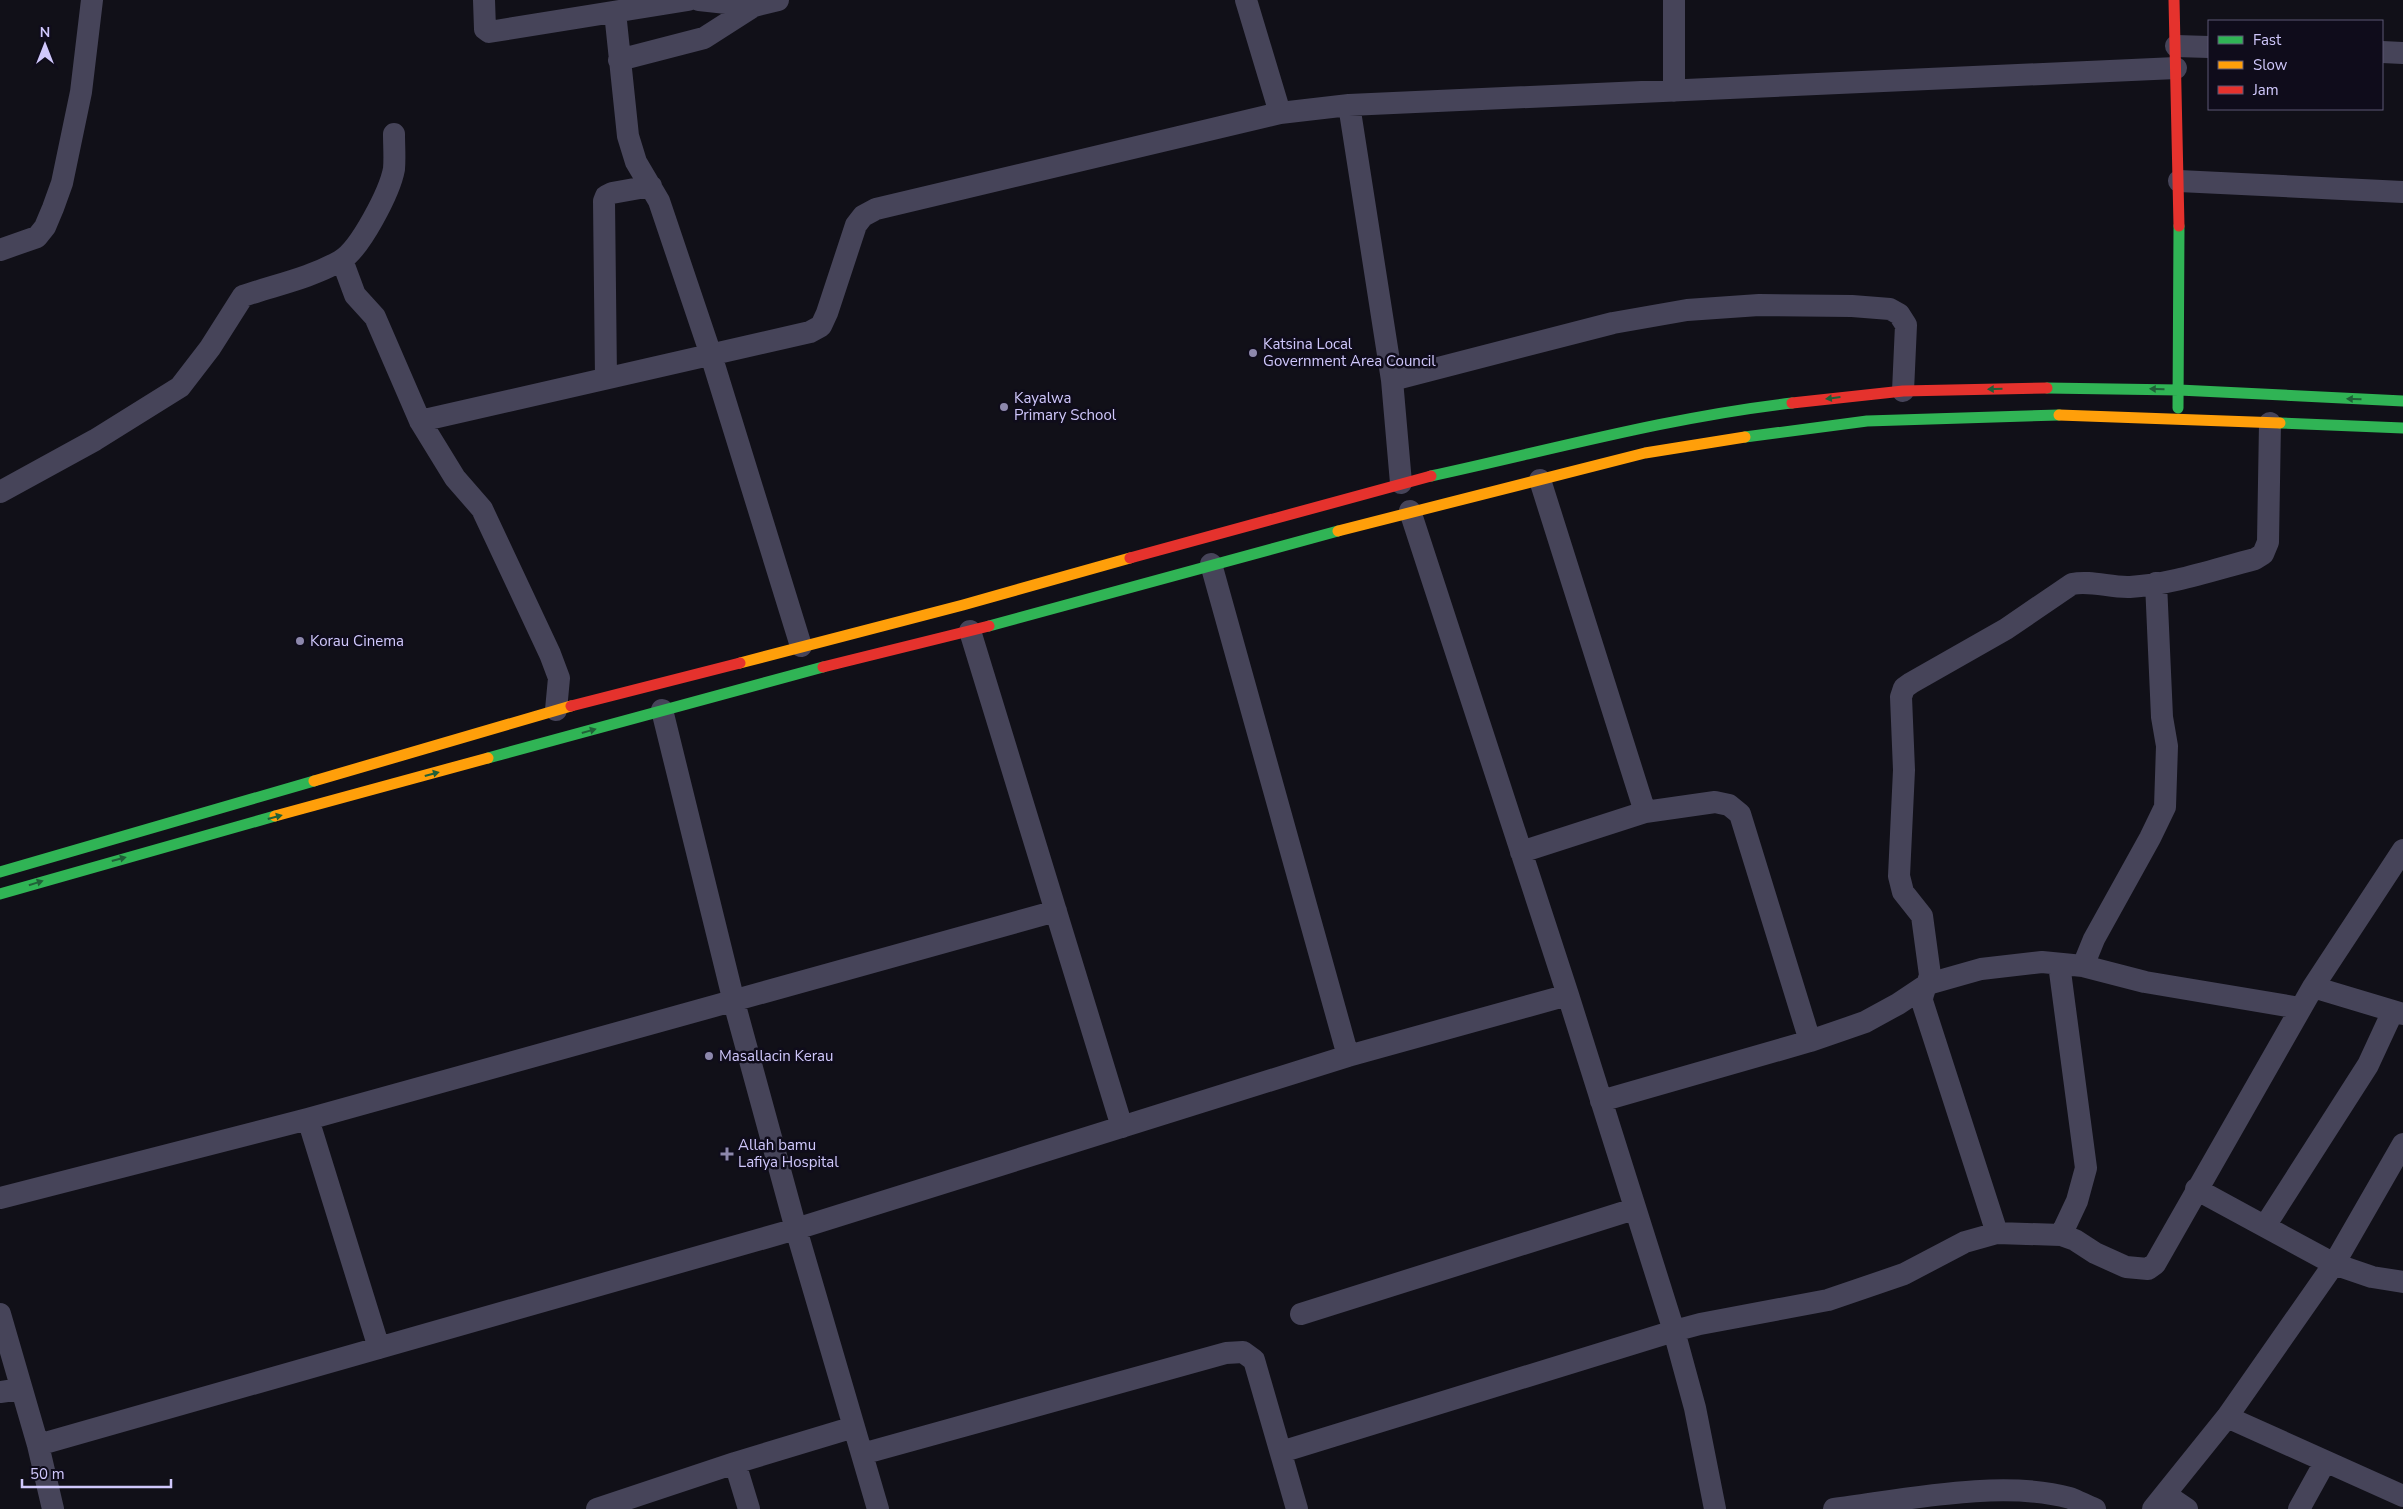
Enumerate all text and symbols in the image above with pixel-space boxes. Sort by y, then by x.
north arrow [20,20,70,70]
legend [2208,20,2383,110]
text: N [40,23,50,42]
text: Fast [2253,30,2282,50]
text: Slow [2253,55,2288,75]
text: Jam [2252,80,2279,100]
place label: Katsina Local Government Area Council [1263,334,1436,371]
marker: Katsina Local Government Area Council [1247,347,1259,359]
one-way arrow [1986,385,2002,393]
one-way arrow [2149,385,2165,393]
place label: Kayalwa Primary School [1014,388,1117,425]
one-way arrow [1824,394,1840,402]
one-way arrow [2346,395,2362,403]
marker: Kayalwa Primary School [998,401,1010,413]
place label: Korau Cinema [310,631,404,651]
marker: Korau Cinema [294,635,306,647]
one-way arrow [581,727,597,735]
one-way arrow [425,770,440,778]
one-way arrow [268,812,283,820]
one-way arrow [111,855,126,863]
one-way arrow [28,879,43,887]
place label: Masallacin Kerau [719,1046,833,1066]
marker: Masallacin Kerau [703,1050,715,1062]
place label: Allah bamu Lafiya Hospital [738,1135,839,1172]
marker: Allah bamu Lafiya Hospital [720,1147,734,1161]
scale bar [22,1456,171,1488]
text: 50 m [30,1464,65,1484]

